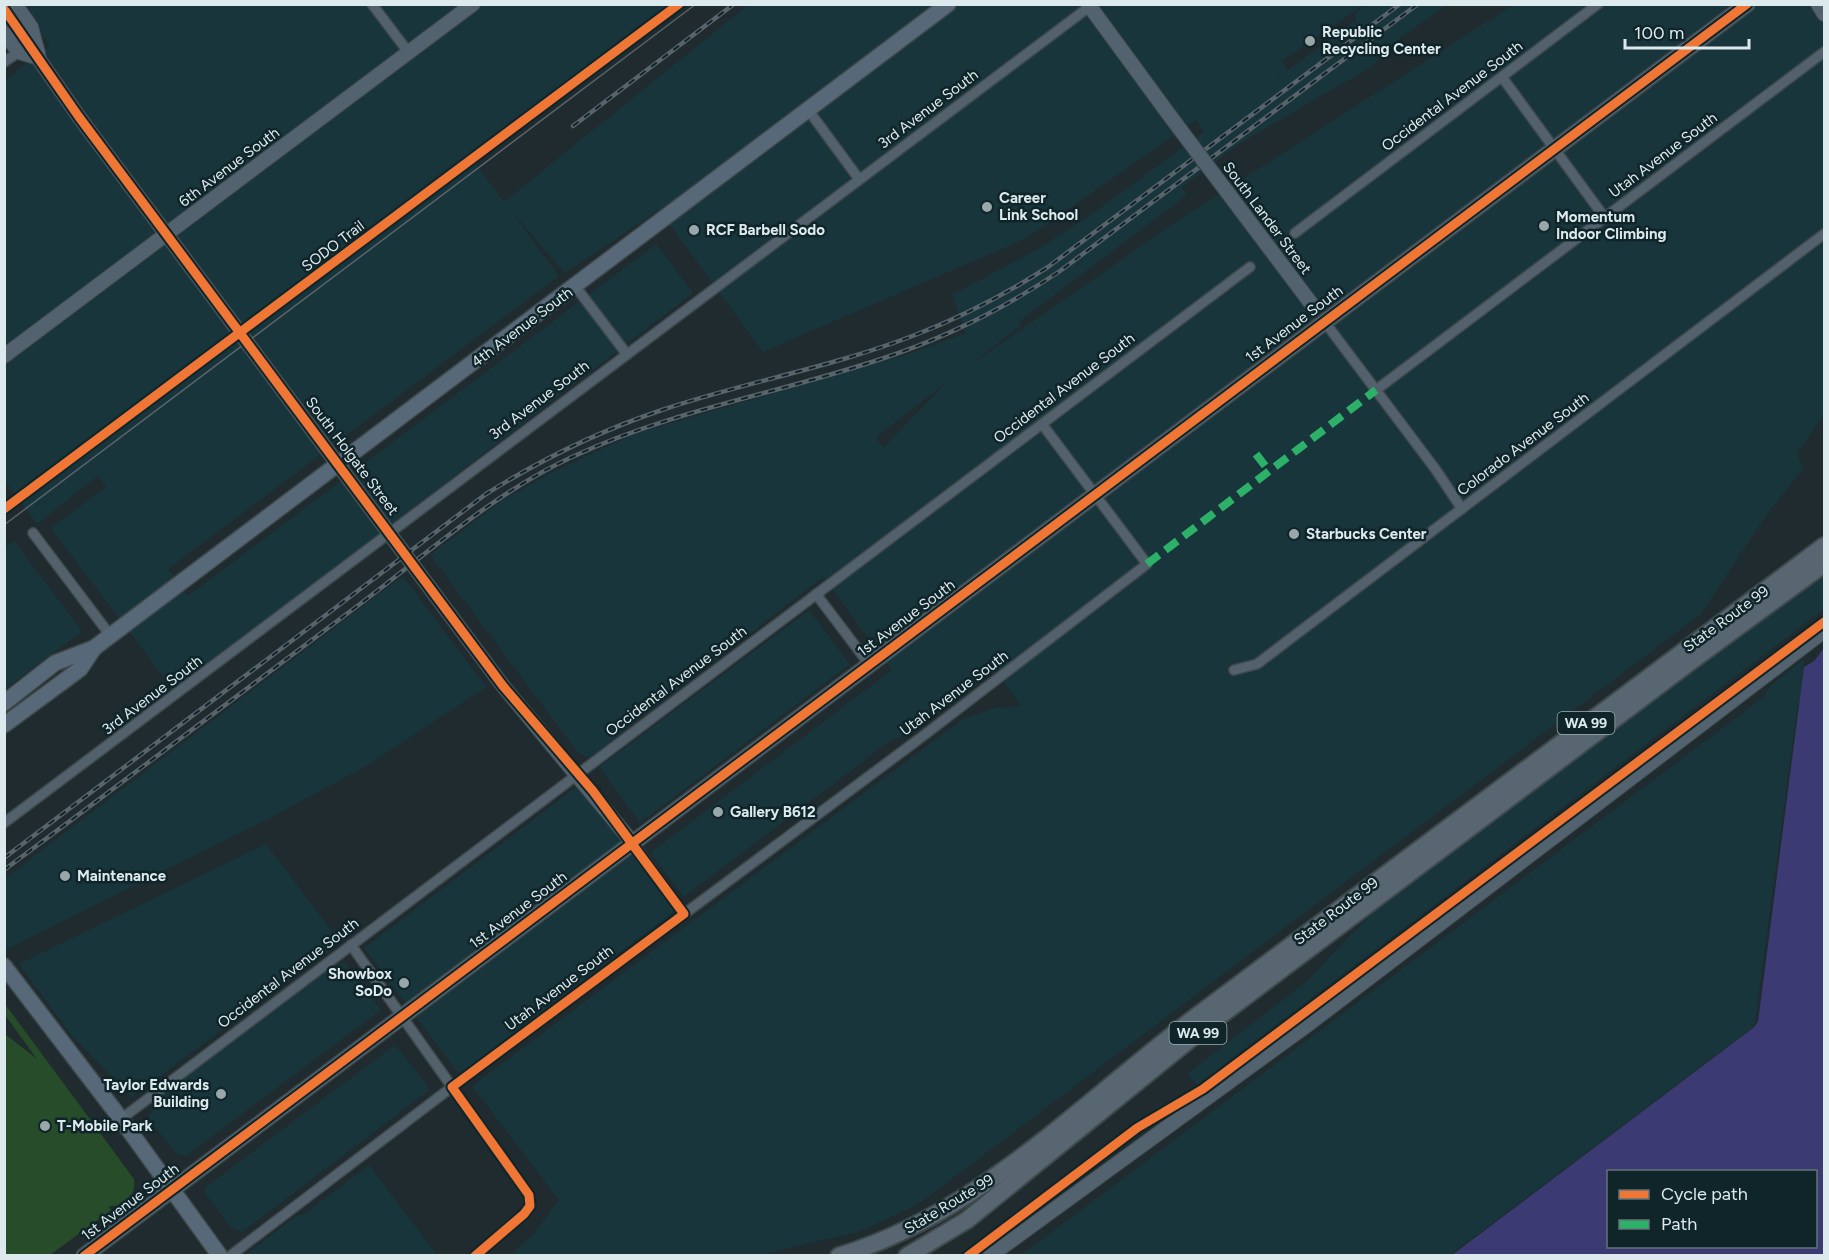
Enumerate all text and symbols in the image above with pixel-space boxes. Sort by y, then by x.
scale bar [1625,12,1750,50]
text: 100 m [1634,22,1684,44]
place label: Republic Recycling Center [1322,23,1441,58]
marker: Republic Recycling Center [1303,34,1317,48]
street label: Occidental Avenue South [1378,37,1526,155]
street label: 3rd Avenue South [874,66,982,152]
street label: Utah Avenue South [1605,108,1721,202]
street label: 6th Avenue South [175,123,283,211]
street label: South Lander Street [1219,158,1315,278]
place label: Career Link School [999,189,1078,224]
marker: Career Link School [980,200,994,214]
place label: Momentum Indoor Climbing [1556,208,1666,243]
street label: SODO Trail [298,217,368,275]
marker: Momentum Indoor Climbing [1537,219,1551,233]
place label: RCF Barbell Sodo [706,221,825,239]
marker: RCF Barbell Sodo [687,223,701,237]
street label: 1st Avenue South [1242,282,1346,366]
street label: 4th Avenue South [468,283,576,371]
street label: Occidental Avenue South [990,329,1138,447]
street label: 3rd Avenue South [485,357,593,443]
street label: Colorado Avenue South [1454,389,1592,499]
street label: South Holgate Street [302,393,402,519]
place label: Starbucks Center [1306,525,1427,543]
marker: Starbucks Center [1287,527,1301,541]
street label: 1st Avenue South [854,576,958,660]
street label: State Route 99 [1680,582,1772,656]
street label: Occidental Avenue South [602,622,750,740]
street label: Utah Avenue South [896,646,1012,740]
street label: 3rd Avenue South [98,652,206,738]
road number: WA 99 [1558,712,1614,734]
place label: Gallery B612 [730,803,816,821]
marker: Gallery B612 [711,805,725,819]
place label: Maintenance [77,867,167,885]
street label: 1st Avenue South [466,868,570,952]
marker: Maintenance [58,869,72,883]
street label: State Route 99 [1290,873,1382,949]
street label: Occidental Avenue South [214,914,362,1032]
street label: Utah Avenue South [501,941,617,1035]
place label: Showbox SoDo [328,965,392,1000]
marker: Showbox SoDo [397,976,411,990]
road number: WA 99 [1170,1022,1226,1044]
place label: Taylor Edwards Building [104,1076,209,1111]
marker: Taylor Edwards Building [214,1087,228,1101]
place label: T-Mobile Park [57,1117,153,1135]
marker: T-Mobile Park [38,1119,52,1133]
street label: 1st Avenue South [78,1160,182,1244]
street label: State Route 99 [901,1170,997,1238]
legend [1607,1170,1817,1248]
text: Cycle path [1661,1183,1748,1205]
text: Path [1661,1213,1697,1235]

